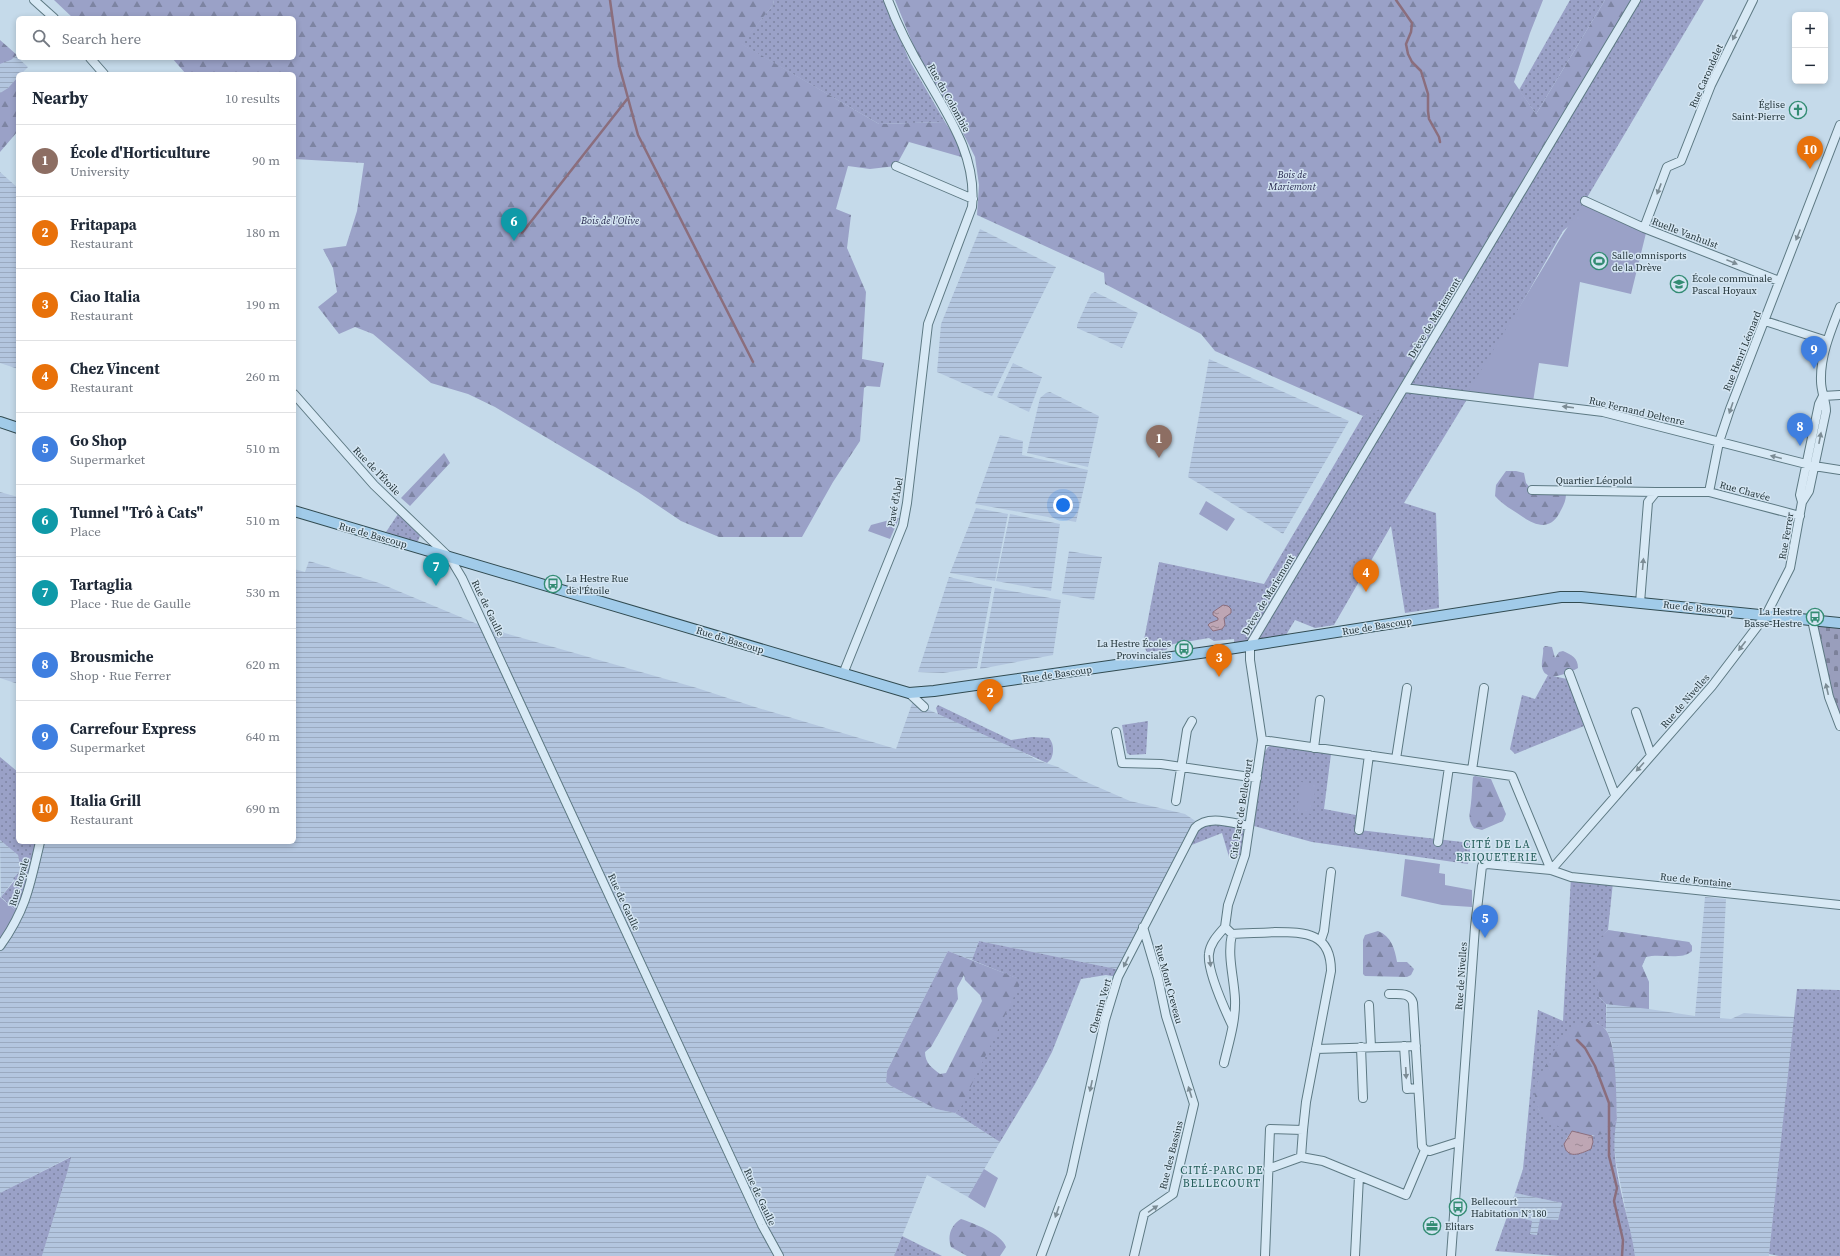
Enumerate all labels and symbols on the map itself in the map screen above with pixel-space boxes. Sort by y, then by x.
one-way arrow [1732,29,1738,41]
street label: Rue Carondelet [1686,41,1726,110]
street label: Rue du Colombie [925,61,973,135]
place label: Église Saint-Pierre [1732,98,1785,123]
church icon: Église Saint-Pierre [1788,100,1808,120]
pin: 10 [1797,136,1823,169]
park label: Bois de Mariemont [1267,168,1316,193]
one-way arrow [1655,184,1661,196]
pin: 6 [501,208,527,241]
park label: Bois de l'Olive [580,214,639,227]
street label: Ruelle Vanhulst [1650,214,1721,252]
one-way arrow [1794,229,1801,241]
place label: Salle omnisports de la Drève [1612,249,1687,274]
sports icon: Salle omnisports de la Drève [1589,251,1609,271]
one-way arrow [1727,260,1739,266]
place label: École communale Pascal Hoyaux [1692,272,1772,297]
school or university icon: École communale Pascal Hoyaux [1669,274,1689,294]
street label: Drève de Mariemont [1405,275,1464,361]
street label: Rue Henri Léonard [1720,309,1764,393]
pin: 9 [1801,336,1827,369]
street label: Rue Fernand Deltenre [1588,394,1686,428]
one-way arrow [1727,403,1733,415]
one-way arrow [1562,404,1574,410]
pin: 8 [1787,413,1813,446]
pin: 1 [1146,425,1172,458]
one-way arrow [1818,432,1824,444]
street label: Rue de l'Étoile [350,444,404,498]
one-way arrow [1770,453,1782,459]
street label: Quartier Léopold [1556,474,1633,487]
street label: Pavé d'Abel [884,476,906,528]
street label: Rue Chavée [1718,478,1772,504]
your location [1053,495,1073,515]
street label: Rue Ferrer [1775,511,1797,561]
street label: Rue de Bascoup [337,519,409,551]
street label: Drève de Mariemont [1239,552,1298,638]
pin: 7 [423,553,449,586]
one-way arrow [1639,558,1646,570]
pin: 4 [1353,559,1379,592]
place label: La Hestre Rue de l'Étoile [566,572,629,597]
bus stop icon: La Hestre Rue de l'Étoile [543,574,563,594]
street label: Rue de Gaulle [469,578,507,638]
street label: Rue de Bascoup [1662,598,1734,618]
place label: La Hestre Basse-Hestre [1744,605,1802,630]
bus stop icon: La Hestre Basse-Hestre [1805,607,1825,627]
street label: Rue de Bascoup [1341,614,1413,638]
street label: Rue de Bascoup [695,624,766,657]
place label: La Hestre Écoles Provinciales [1097,637,1171,662]
bus stop icon: La Hestre Écoles Provinciales [1174,639,1194,659]
one-way arrow [1738,641,1747,652]
pin: 3 [1206,644,1232,677]
street label: Rue de Bascoup [1021,663,1093,685]
street label: Rue de Nivelles [1658,671,1712,731]
pin: 2 [977,679,1003,712]
one-way arrow [1823,683,1829,696]
street label: Cité Parc de Bellecourt [1227,757,1255,860]
one-way arrow [1636,762,1645,772]
district label: CITÉ DE LA BRIQUETERIE [1456,837,1538,865]
street label: Rue Royale [6,856,32,908]
street label: Rue de Fontaine [1660,870,1732,890]
street label: Rue de Gaulle [605,871,643,933]
pin: 5 [1472,905,1498,938]
street label: Rue de Nivelles [1452,942,1470,1010]
street label: Rue Mont Creveau [1152,943,1186,1025]
one-way arrow [1207,955,1213,967]
one-way arrow [1122,956,1129,967]
street label: Chemin Vert [1086,976,1114,1035]
one-way arrow [1402,1067,1409,1079]
one-way arrow [1087,1080,1093,1093]
one-way arrow [1187,1086,1193,1098]
street label: Rue des Bassins [1156,1119,1186,1191]
district label: CITÉ-PARC DE BELLECOURT [1180,1163,1264,1191]
street label: Rue de Gaulle [741,1166,779,1228]
place label: Bellecourt Habitation N°180 [1471,1195,1547,1220]
bus stop icon: Bellecourt Habitation N°180 [1448,1197,1468,1217]
one-way arrow [1147,1205,1158,1213]
one-way arrow [1054,1206,1060,1218]
office icon: Elitars [1422,1216,1442,1236]
place label: Elitars [1445,1220,1474,1233]

